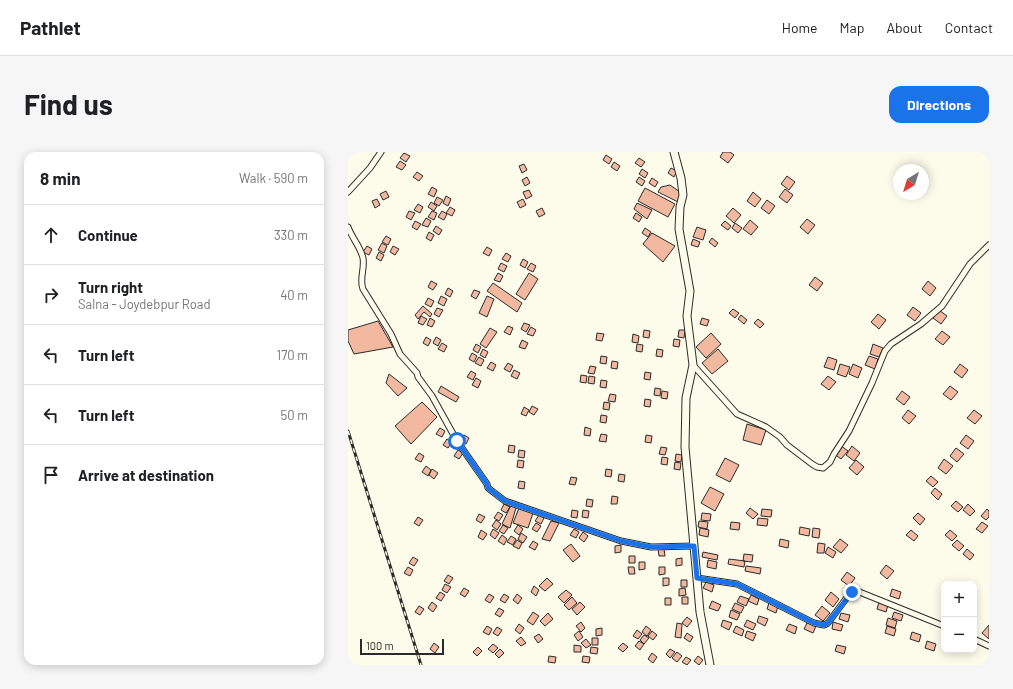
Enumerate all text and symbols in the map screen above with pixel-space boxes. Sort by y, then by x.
text: Pathlet [20,16,81,39]
text: Home [782,19,818,36]
text: Map [840,19,864,36]
text: About [886,19,923,36]
text: Contact [945,19,993,36]
button: Directions [889,86,989,123]
text: Find us [24,87,113,121]
north arrow [893,164,929,200]
text: 8 min [40,168,80,188]
text: Walk · 590 m [239,170,308,186]
icon: ahead [40,224,62,246]
text: Continue [78,226,138,244]
text: 330 m [274,227,308,243]
text: Turn right [78,278,143,296]
icon: right [40,284,62,306]
text: 40 m [280,287,308,303]
text: Salna - Joydebpur Road [78,296,211,312]
icon: left [40,344,62,366]
text: Turn left [78,346,134,364]
text: 170 m [277,347,308,363]
icon: left [40,404,62,426]
text: Turn left [78,406,134,424]
text: 50 m [281,407,308,423]
route start [448,432,466,450]
icon: arrive [40,464,62,486]
text: Arrive at destination [78,466,214,484]
map controls [941,581,977,653]
button: + [941,581,977,617]
route end [843,583,861,601]
button: − [941,617,977,653]
scale bar [360,637,444,656]
text: 100 m [366,639,394,652]

